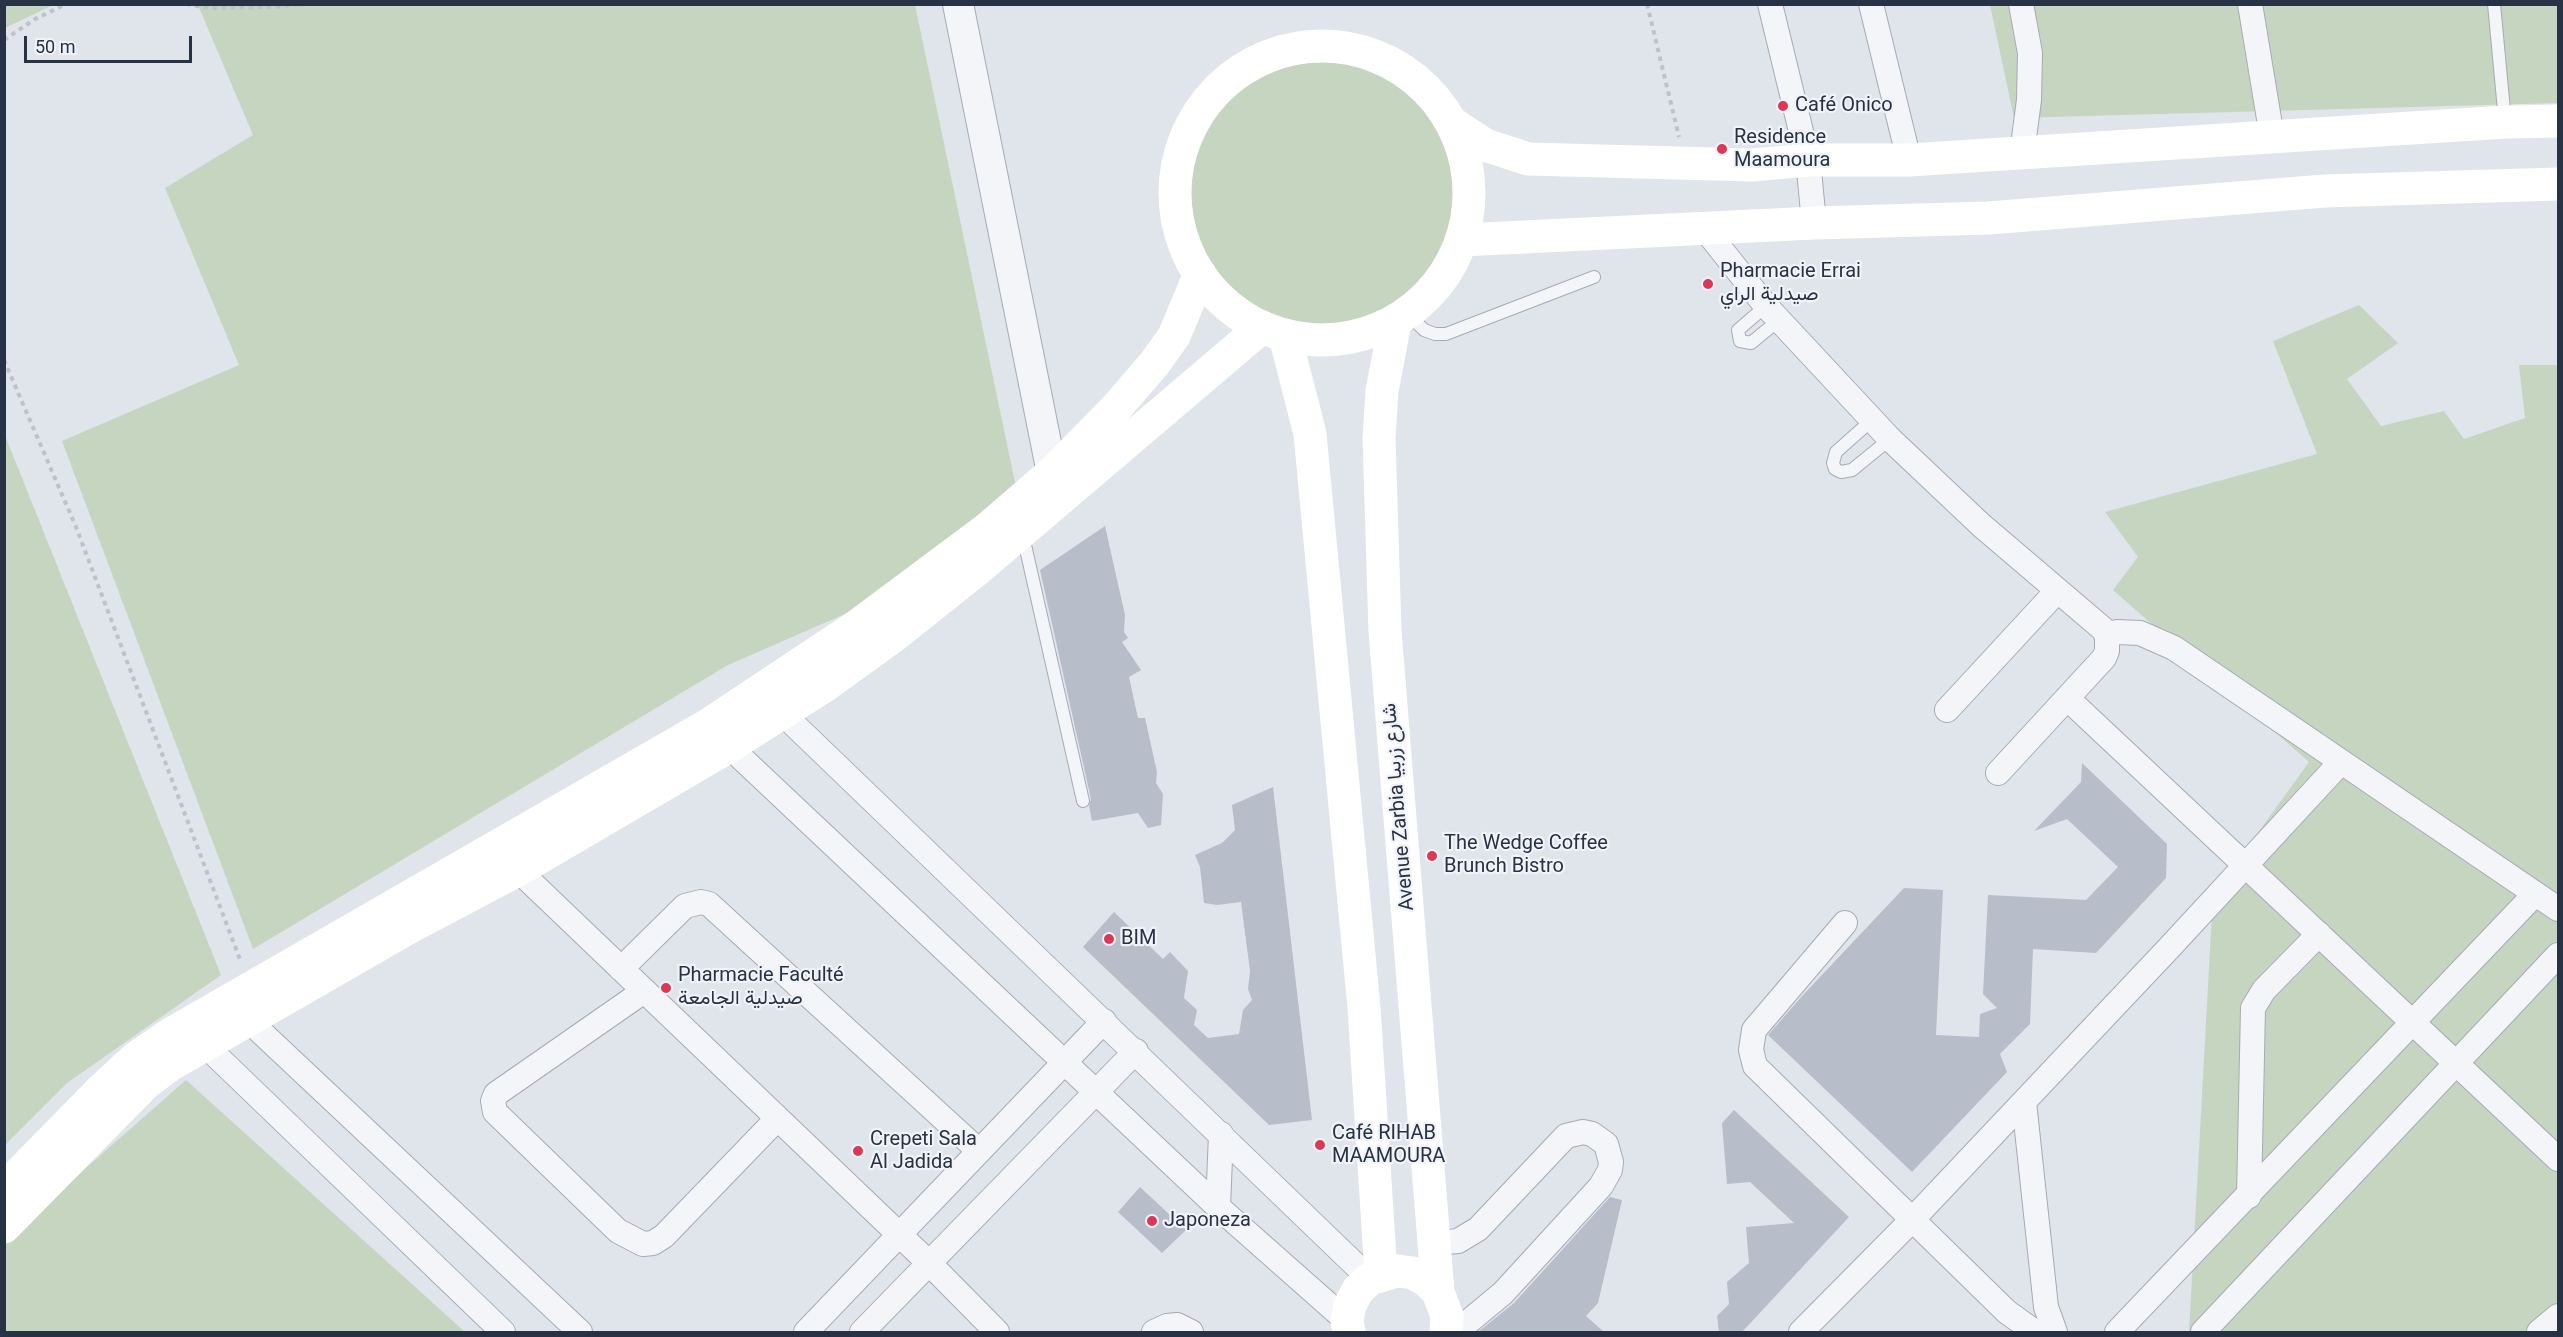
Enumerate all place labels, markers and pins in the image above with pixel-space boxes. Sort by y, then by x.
place label: Café Onico [1795,94,1893,118]
marker: Café Onico [1776,99,1790,113]
place label: Residence Maamoura [1734,126,1830,173]
marker: Residence Maamoura [1715,142,1729,156]
place label: Pharmacie Errai صيدلية الراي [1720,260,1861,307]
marker: Pharmacie Errai صيدلية الراي [1701,277,1715,291]
place label: The Wedge Coffee Brunch Bistro [1444,832,1608,879]
marker: The Wedge Coffee Brunch Bistro [1425,849,1439,863]
place label: BIM [1121,927,1156,951]
marker: BIM [1102,932,1116,946]
place label: Pharmacie Faculté صيدلية الجامعة [678,964,844,1011]
marker: Pharmacie Faculté صيدلية الجامعة [659,981,673,995]
place label: Café RIHAB MAAMOURA [1332,1122,1445,1169]
place label: Crepeti Sala Al Jadida [870,1128,977,1175]
marker: Café RIHAB MAAMOURA [1313,1138,1327,1152]
marker: Crepeti Sala Al Jadida [851,1144,865,1158]
place label: Japoneza [1164,1209,1251,1233]
marker: Japoneza [1145,1214,1159,1228]

